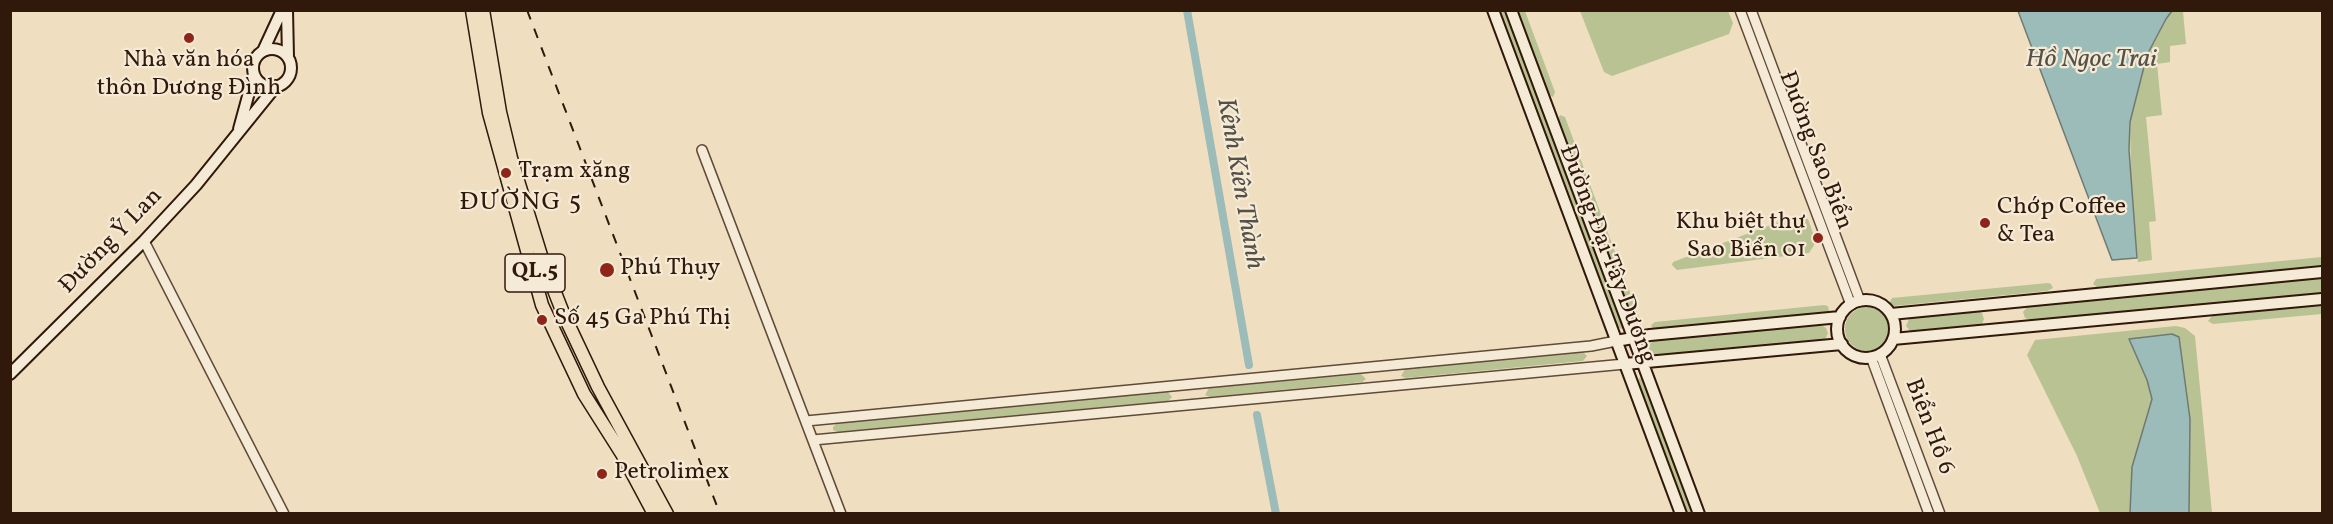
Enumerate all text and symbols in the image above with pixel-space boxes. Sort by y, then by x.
marker: Nhà văn hóa thôn Dương Đình [182,31,196,45]
water label: Hồ Ngọc Trai [2025,45,2157,77]
place label: Nhà văn hóa thôn Dương Đình [97,48,281,104]
street label: Đường Sao Biển [1771,68,1857,234]
water label: Kênh Kiên Thành [1208,96,1268,272]
street label: Đường Đại Tây Dương [1551,142,1661,368]
place label: Trạm xăng [518,159,630,187]
marker: Trạm xăng [499,166,513,180]
street label: Đường Ỷ Lan [54,183,170,301]
district label: ĐƯỜNG 5 [459,188,583,220]
place label: Chớp Coffee & Tea [1997,195,2126,251]
place label: Khu biệt thự Sao Biển 01 [1675,210,1806,266]
marker: Chớp Coffee & Tea [1978,216,1992,230]
marker: Khu biệt thự Sao Biển 01 [1811,231,1825,245]
road number: QL.5 [505,254,565,292]
place label: Phú Thụy [620,256,720,284]
marker: Phú Thụy [598,261,616,279]
place label: Số 45 Ga Phú Thị [554,306,731,334]
marker: Số 45 Ga Phú Thị [535,313,549,327]
street label: Biển Hồ 6 [1897,375,1959,479]
place label: Petrolimex [614,460,729,488]
marker: Petrolimex [595,467,609,481]

